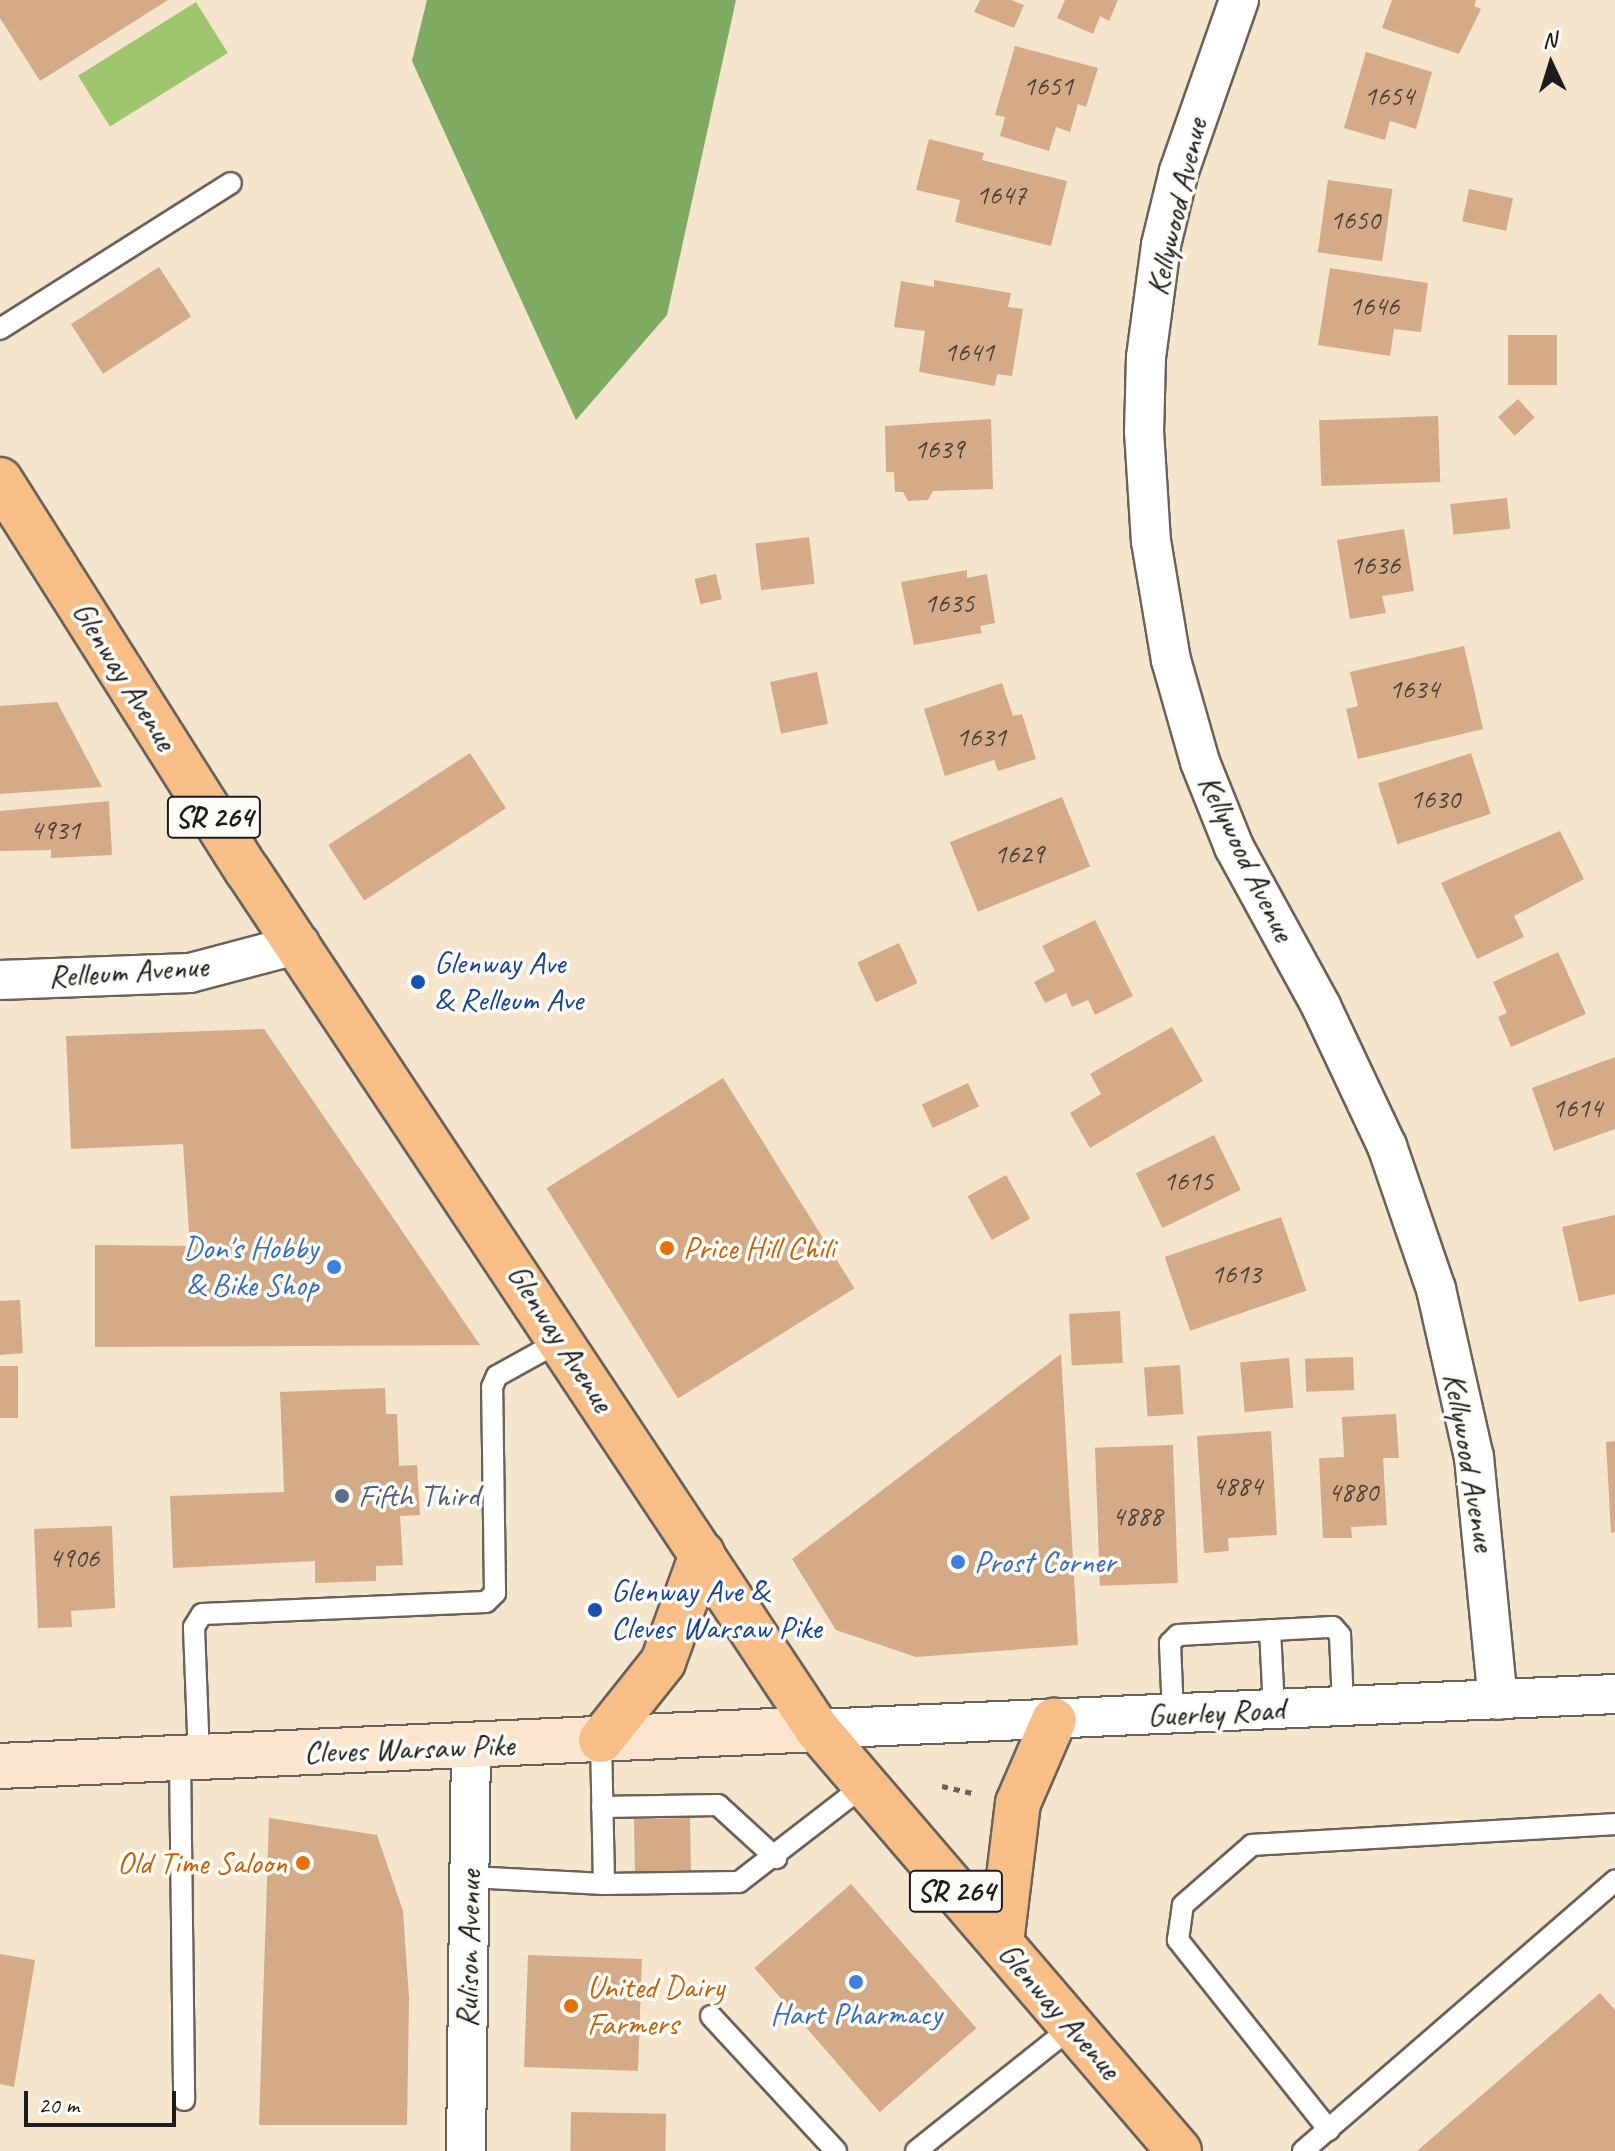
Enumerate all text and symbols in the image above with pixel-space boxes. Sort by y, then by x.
north arrow [1511,24,1591,104]
text: N [1542,26,1557,54]
house number: 1651 [1023,69,1073,103]
house number: 1654 [1364,79,1414,113]
street label: Kellywood Avenue [1138,115,1216,299]
house number: 1647 [976,178,1026,212]
house number: 1650 [1330,203,1380,237]
house number: 1646 [1349,289,1399,323]
house number: 1641 [944,335,994,369]
house number: 1639 [914,432,964,466]
house number: 1636 [1350,548,1400,582]
house number: 1635 [924,586,974,620]
street label: Glenway Avenue [63,595,185,757]
house number: 1634 [1389,672,1439,706]
house number: 1631 [956,720,1006,754]
street label: Kellywood Avenue [1189,769,1303,947]
house number: 1630 [1410,782,1460,816]
road number: SR 264 [166,791,262,843]
house number: 4931 [30,813,80,847]
house number: 1629 [994,837,1044,871]
place label: Glenway Ave & Relleum Ave [434,945,583,1020]
street label: Relleum Avenue [47,947,209,997]
marker: Glenway Ave & Relleum Ave [409,973,427,991]
house number: 1614 [1552,1091,1602,1125]
house number: 1615 [1163,1164,1213,1198]
place label: Price Hill Chili [683,1229,835,1267]
place label: Don's Hobby & Bike Shop [183,1230,318,1305]
marker: Price Hill Chili [658,1239,676,1257]
street label: Glenway Avenue [498,1257,622,1419]
house number: 1613 [1211,1257,1261,1291]
marker: Don's Hobby & Bike Shop [325,1258,343,1276]
street label: Kellywood Avenue [1434,1370,1504,1554]
house number: 4884 [1212,1469,1262,1503]
house number: 4880 [1328,1475,1378,1509]
place label: Fifth Third [358,1477,480,1515]
marker: Fifth Third [333,1487,351,1505]
house number: 4888 [1112,1499,1162,1533]
house number: 4906 [49,1541,99,1575]
place label: Prost Corner [974,1543,1115,1581]
marker: Prost Corner [949,1553,967,1571]
place label: Glenway Ave & Cleves Warsaw Pike [611,1573,822,1648]
marker: Glenway Ave & Cleves Warsaw Pike [586,1601,604,1619]
street label: Guerley Road [1146,1690,1286,1736]
street label: Cleves Warsaw Pike [303,1726,515,1772]
place label: Old Time Saloon [116,1844,287,1882]
marker: Old Time Saloon [294,1854,312,1872]
road number: SR 264 [908,1865,1004,1917]
street label: Rulison Avenue [448,1870,490,2028]
street label: Glenway Avenue [990,1935,1128,2087]
place label: United Dairy Farmers [587,1969,725,2044]
marker: Hart Pharmacy [847,1973,865,1991]
place label: Hart Pharmacy [771,1995,941,2033]
marker: United Dairy Farmers [562,1997,580,2015]
scale bar [28,2075,180,2125]
text: 20 m [38,2090,79,2120]

